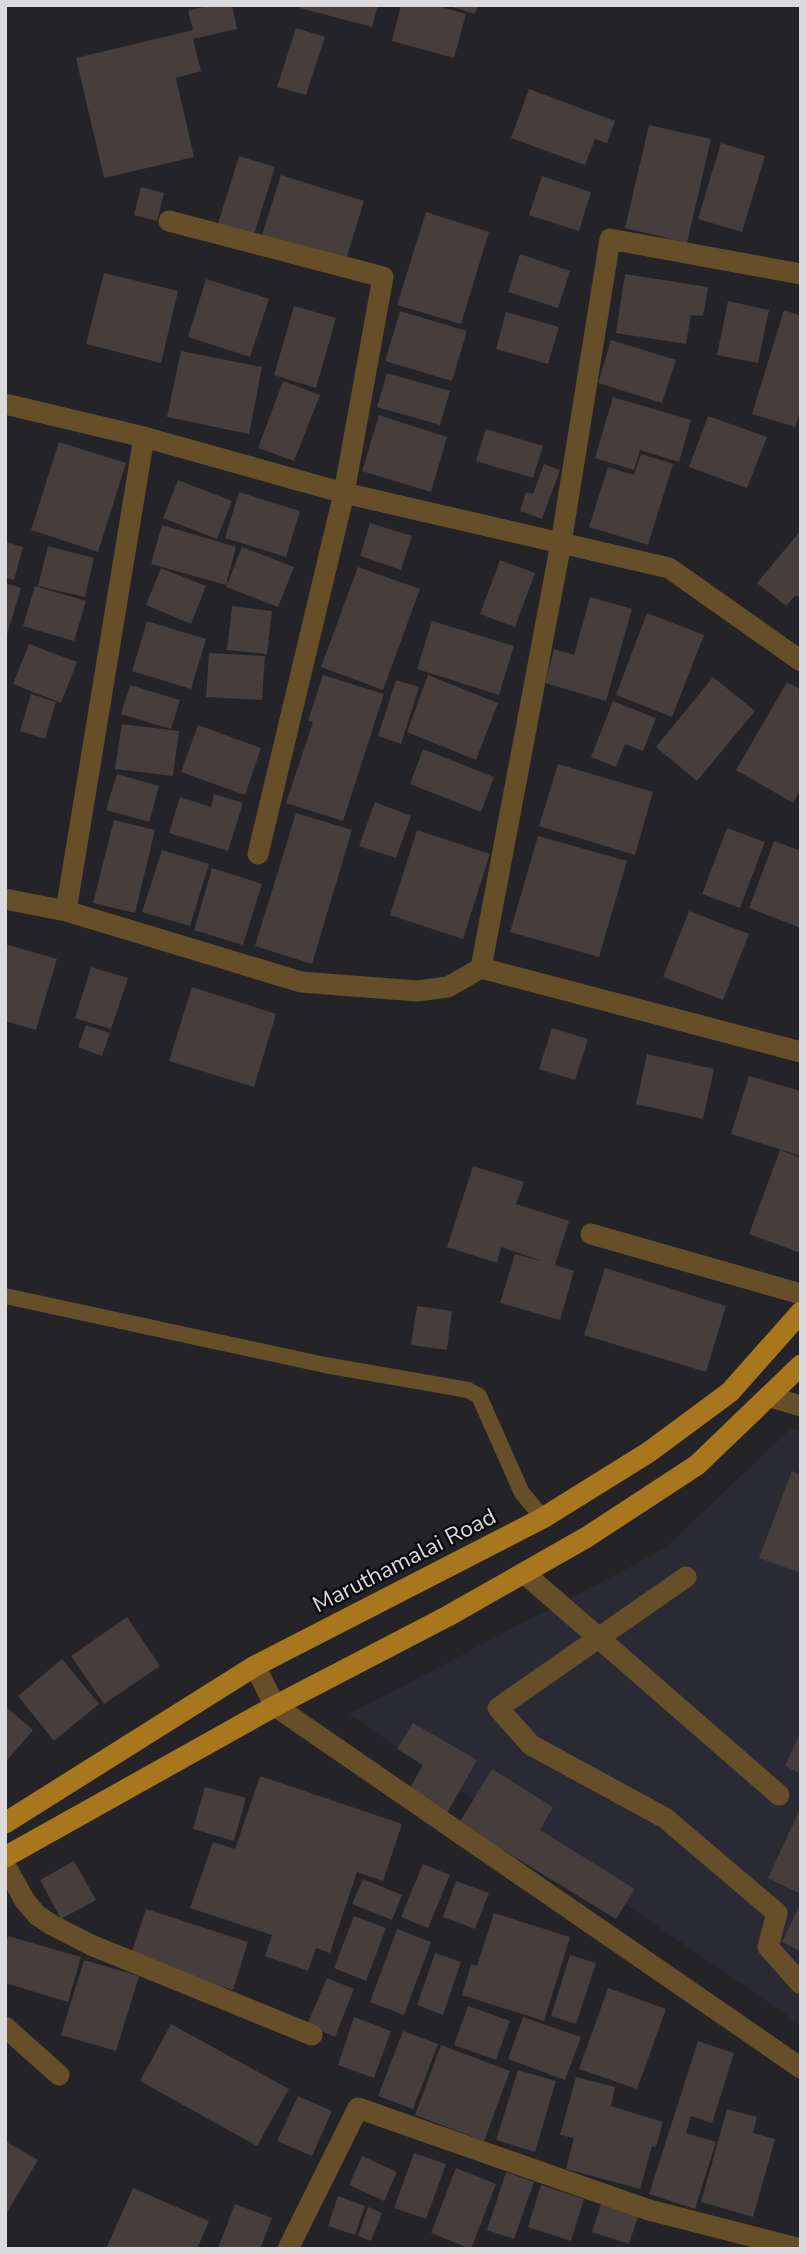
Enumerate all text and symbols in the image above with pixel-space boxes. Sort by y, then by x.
street label: Maruthamalai Road [307,1501,501,1620]

